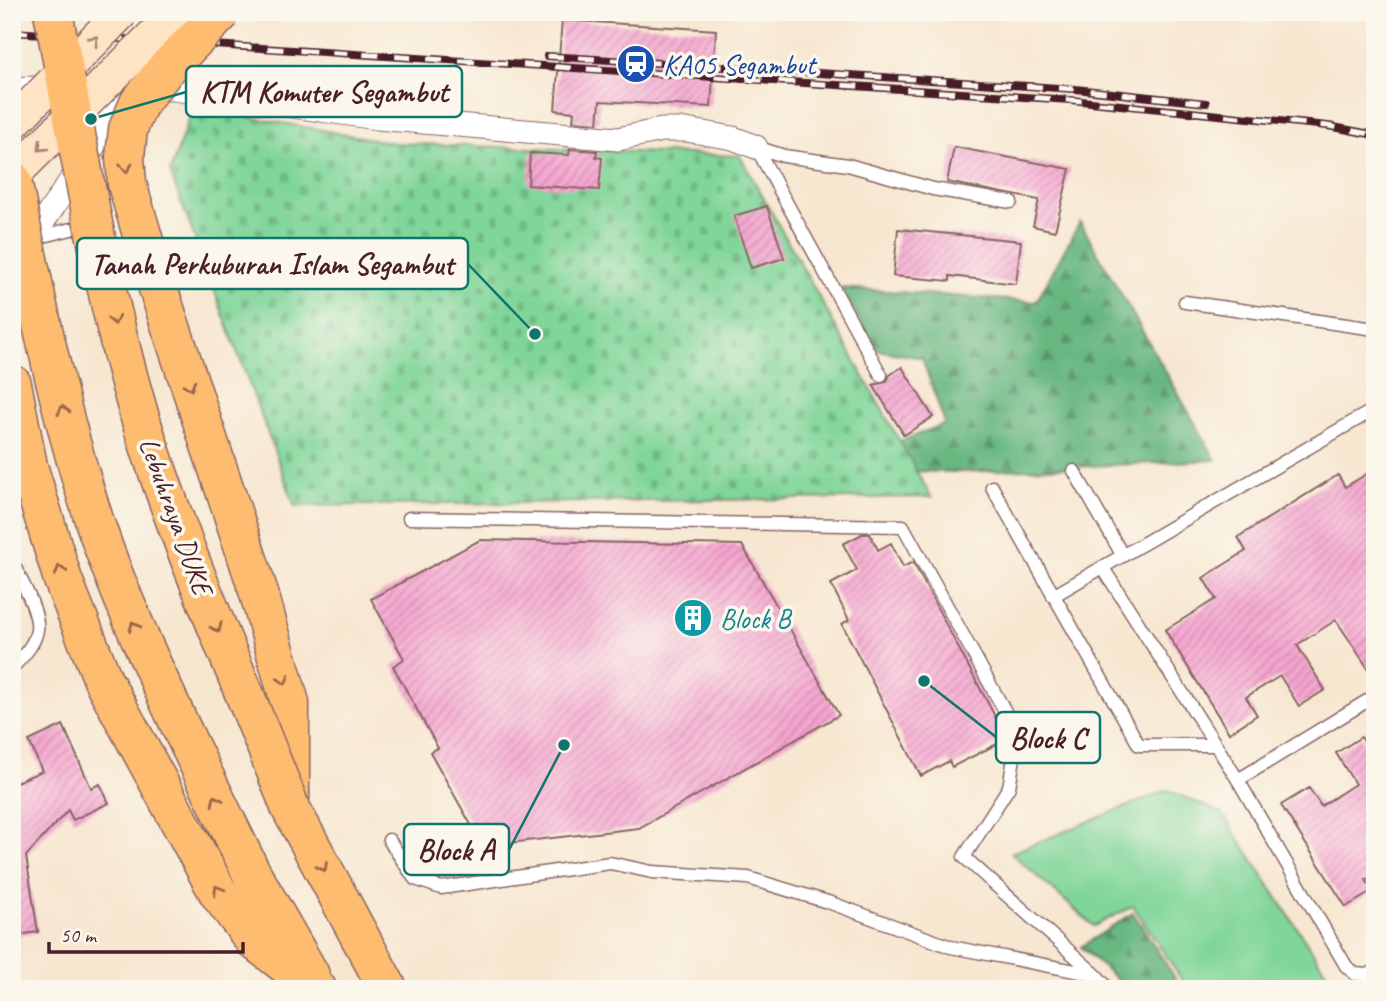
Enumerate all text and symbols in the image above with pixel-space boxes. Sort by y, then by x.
one-way arrow [86,36,99,49]
station icon: KA05 Segambut [615,43,657,85]
place label: KA05 Segambut [663,47,818,82]
callout: KTM Komuter Segambut [186,66,462,117]
text: KTM Komuter Segambut [200,73,451,111]
one-way arrow [37,139,50,152]
one-way arrow [118,163,133,174]
callout: Tanah Perkuburan Islam Segambut [77,238,468,289]
text: Tanah Perkuburan Islam Segambut [91,245,456,283]
one-way arrow [105,314,120,326]
one-way arrow [182,379,196,391]
one-way arrow [57,404,71,416]
street label: Lebuhraya DUKE [131,433,222,603]
one-way arrow [54,565,69,577]
building icon: Block B [672,597,714,639]
place label: Block B [720,601,793,636]
one-way arrow [128,621,142,633]
one-way arrow [209,621,223,633]
one-way arrow [275,673,290,685]
callout: Block C [996,712,1100,763]
text: Block C [1010,719,1090,757]
one-way arrow [210,795,224,807]
callout: Block A [404,824,509,875]
text: Block A [418,831,497,869]
one-way arrow [314,860,328,872]
one-way arrow [213,885,226,898]
scale bar [49,910,243,954]
text: 50 m [60,922,98,948]

